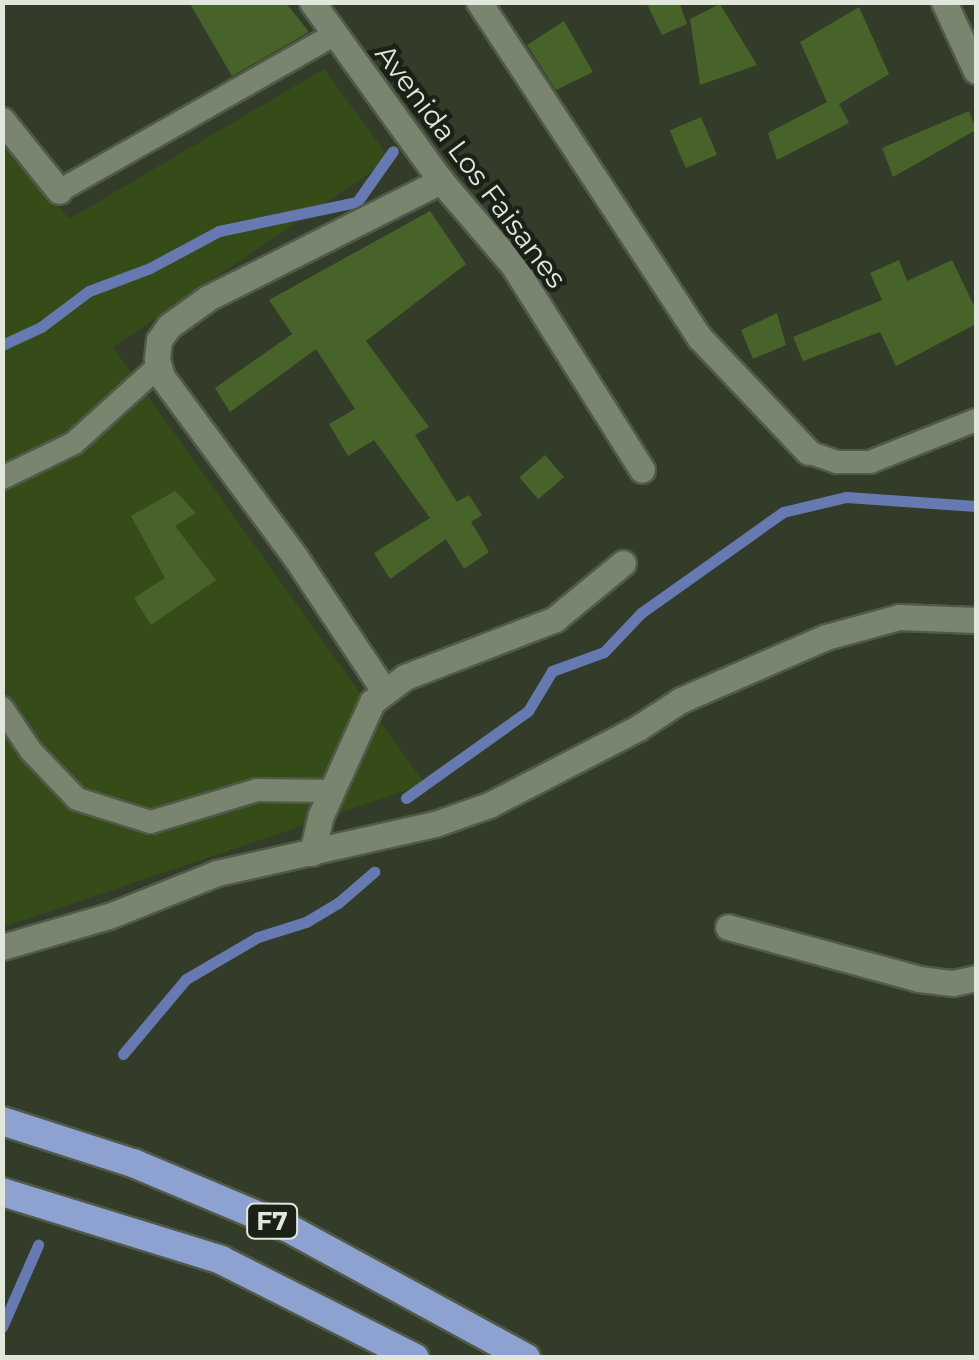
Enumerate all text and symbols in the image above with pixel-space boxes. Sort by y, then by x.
street label: Avenida Los Faisanes [369,38,573,294]
road number: F7 [244,1201,300,1241]

